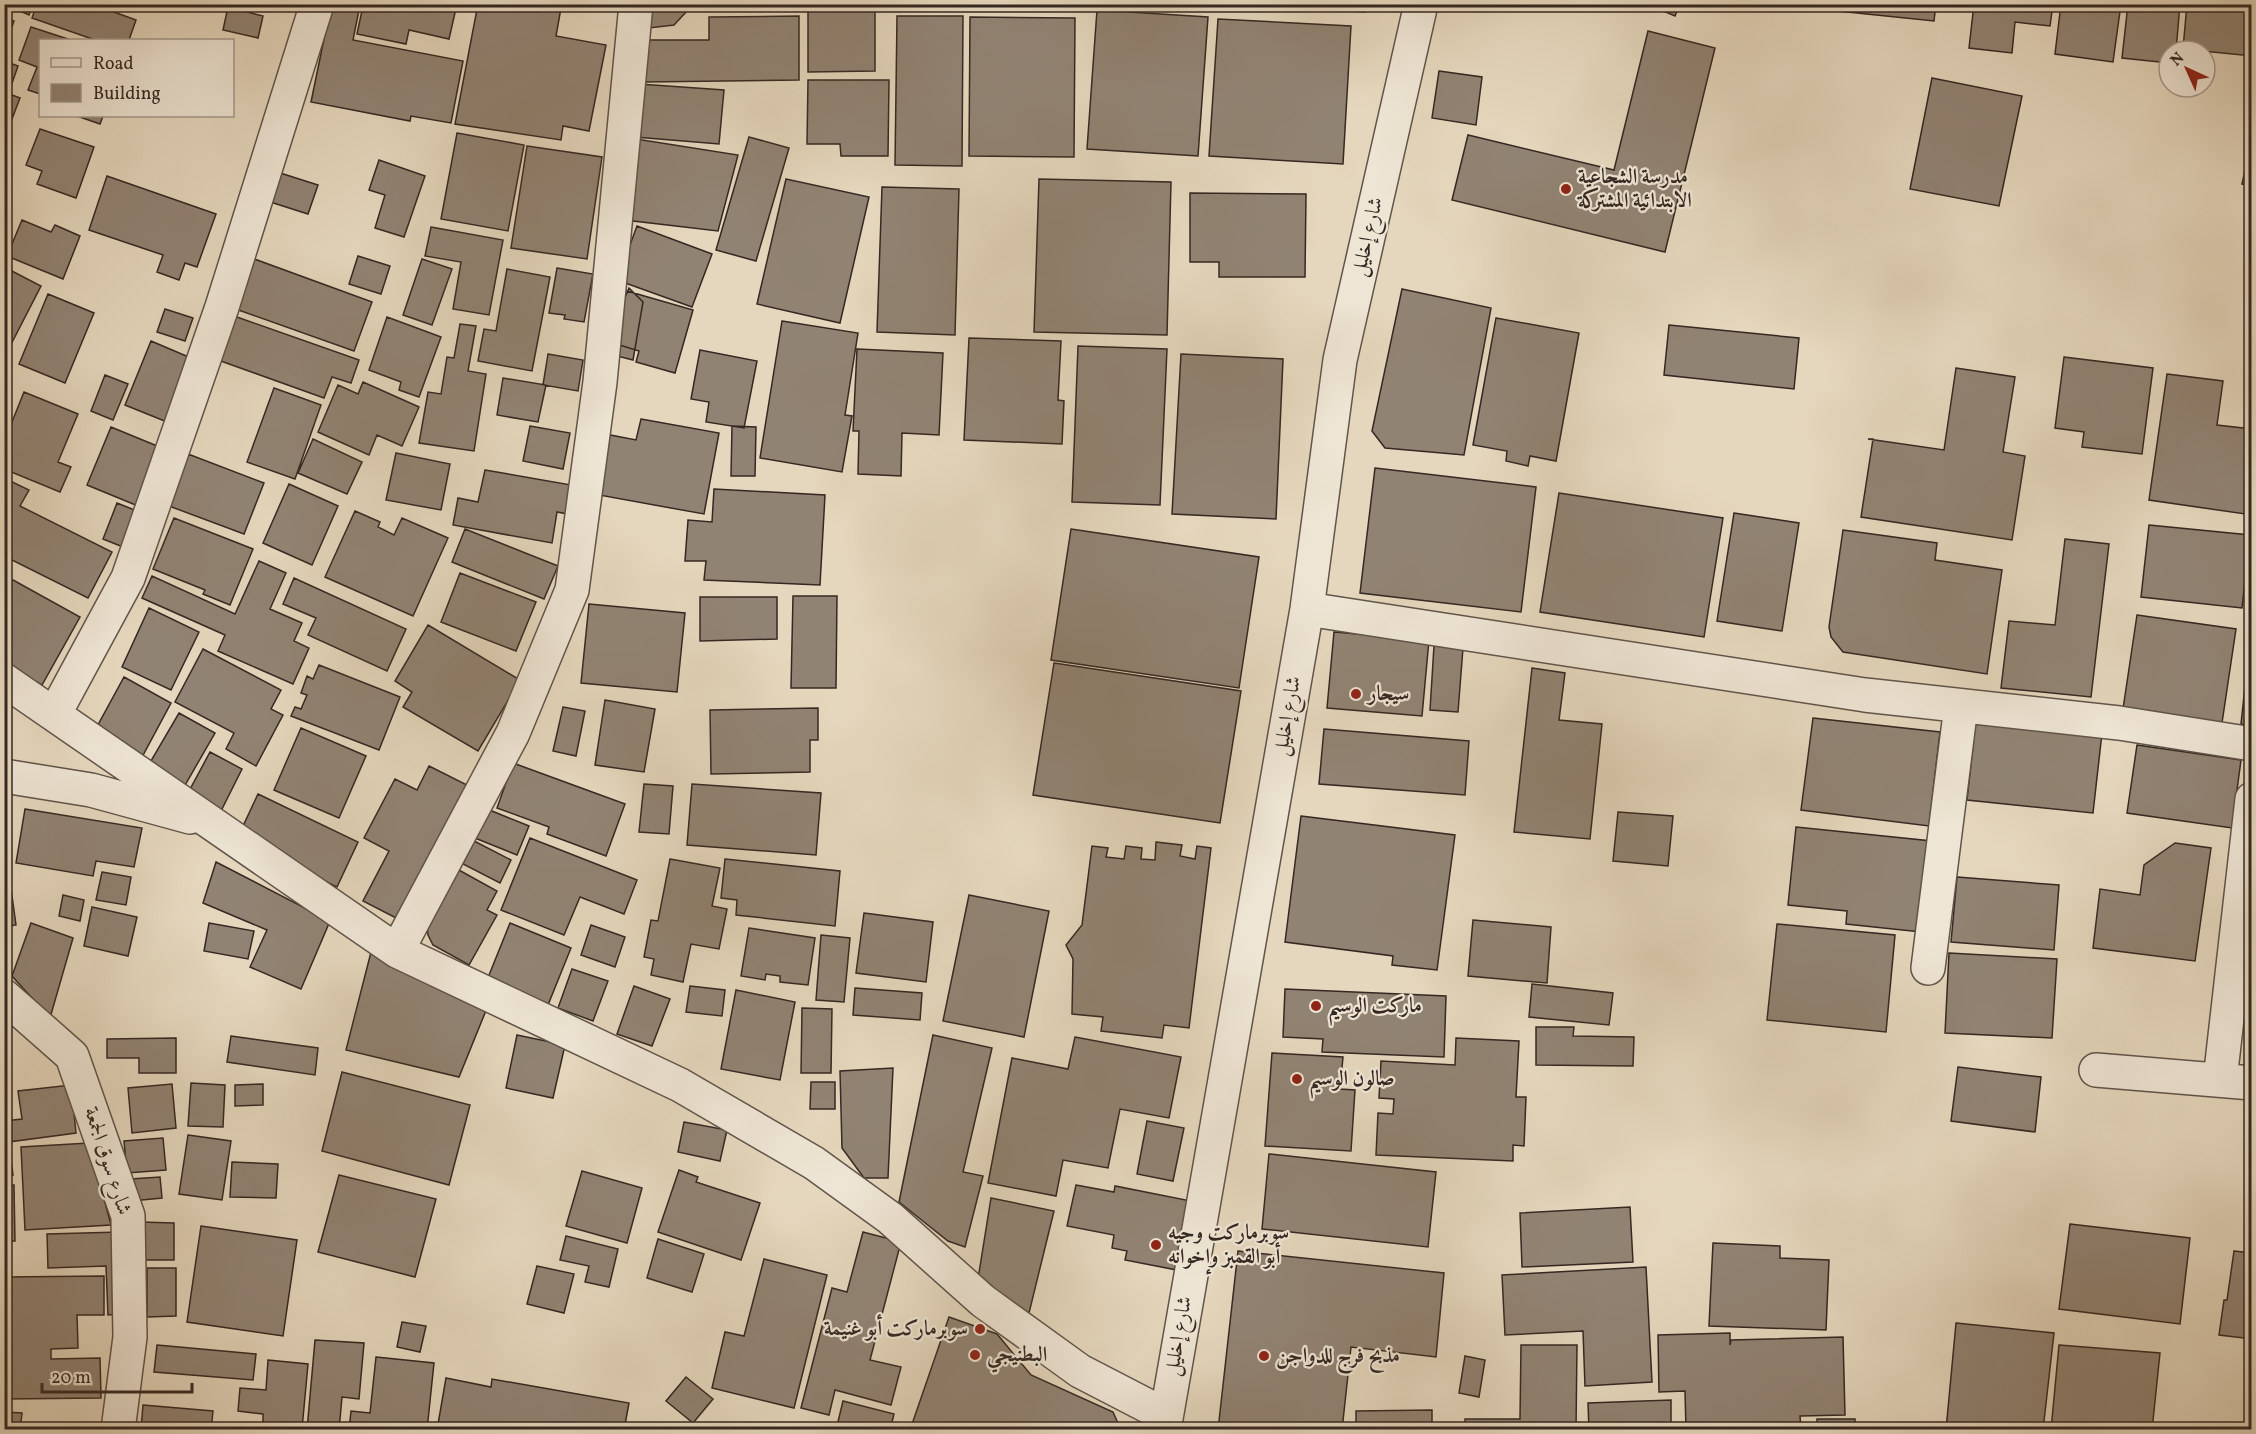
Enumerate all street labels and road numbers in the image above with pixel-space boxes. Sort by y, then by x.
street label: شارع إخليل [1345,194,1393,280]
street label: شارع إخليل [1267,674,1311,759]
street label: شارع سوق الجمعة [74,1103,138,1219]
street label: شارع إخليل [1158,1294,1202,1379]

